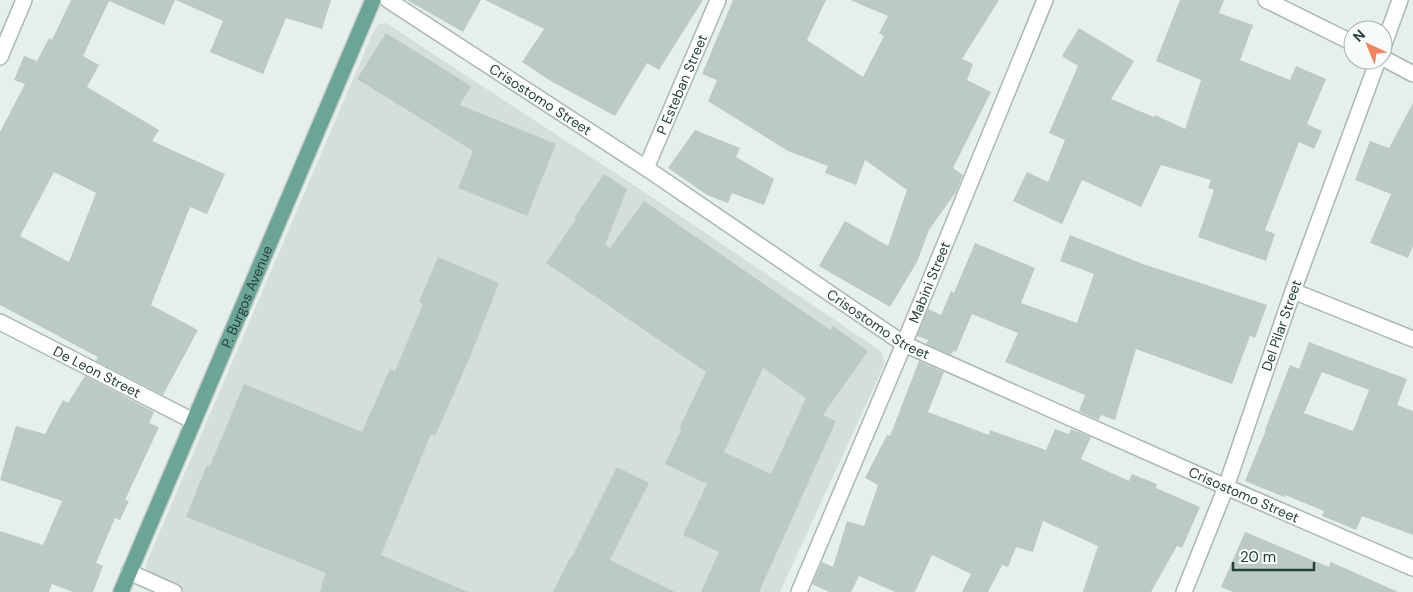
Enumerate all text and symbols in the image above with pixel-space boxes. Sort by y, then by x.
north arrow [1343,20,1393,70]
text: N [1349,26,1369,46]
street label: P Esteban Street [652,31,711,137]
street label: Crisostomo Street [486,59,595,139]
street label: Mabini Street [905,239,954,326]
street label: P. Burgos Avenue [217,243,276,350]
street label: Del Pilar Street [1257,277,1305,373]
street label: Crisostomo Street [823,285,932,363]
street label: De Leon Street [50,342,144,402]
street label: Crisostomo Street [1186,463,1302,527]
scale bar [1233,540,1314,572]
text: 20 m [1240,547,1276,567]

